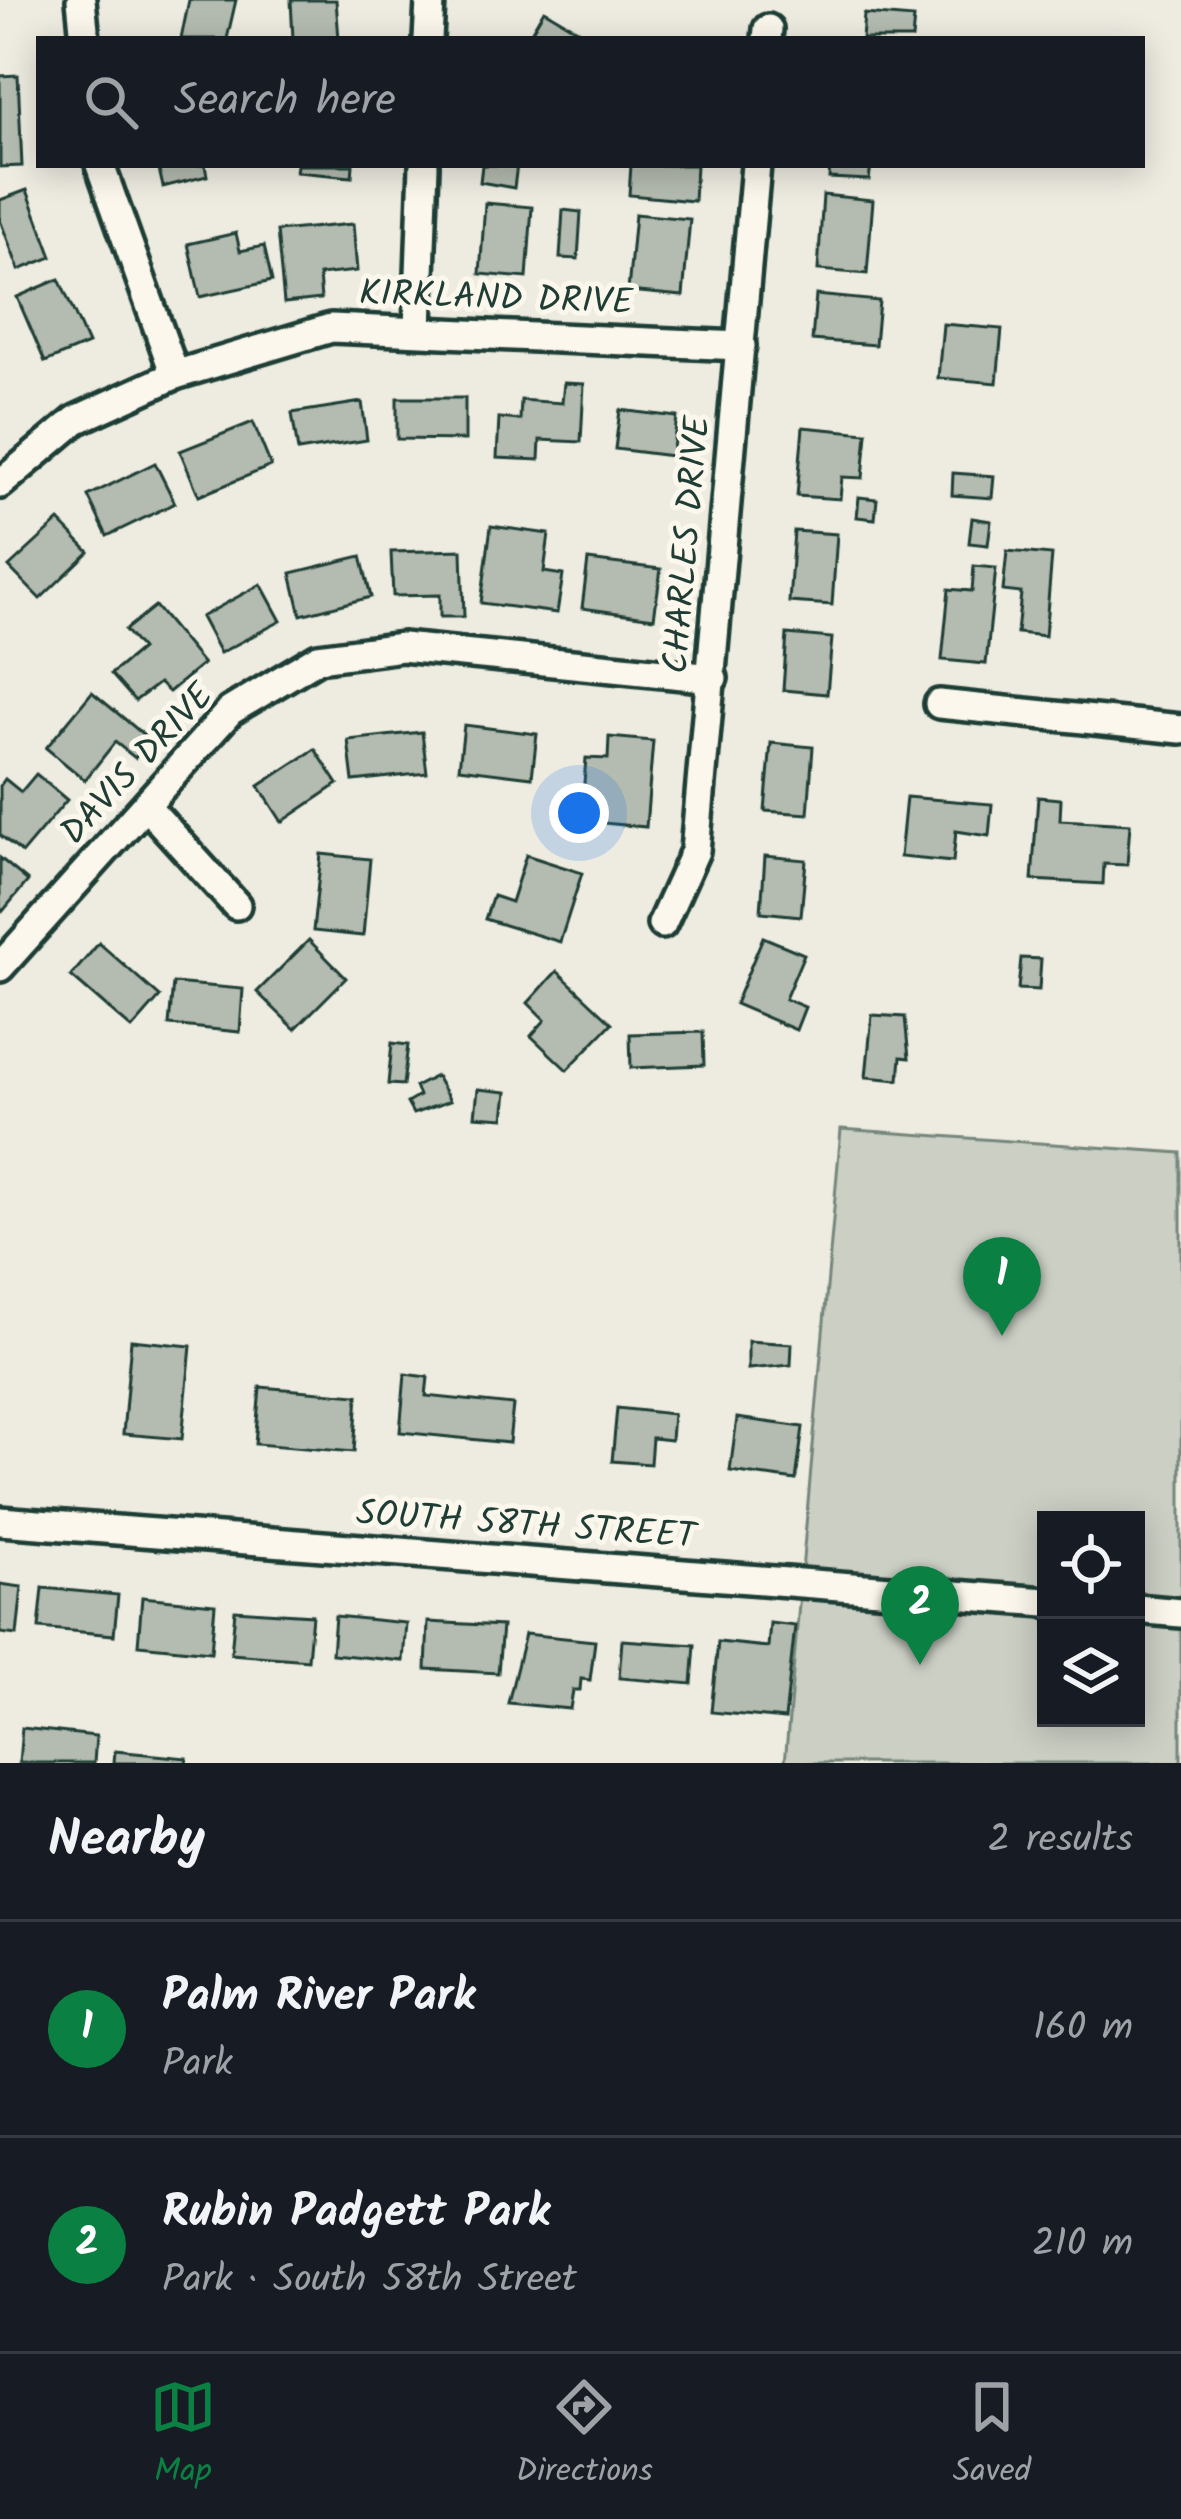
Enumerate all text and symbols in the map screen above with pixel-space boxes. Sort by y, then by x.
search box [36,36,1145,168]
text: Search here [174,66,396,138]
icon: search [78,69,144,135]
street label: KIRKLAND DRIVE [358,266,635,332]
street label: CHARLES DRIVE [648,413,728,676]
street label: DAVIS DRIVE [47,670,229,859]
your location [549,783,609,843]
pin: 1 [963,1237,1041,1336]
street label: SOUTH 58TH STREET [354,1486,700,1566]
map controls [1037,1511,1145,1727]
button: locate [1037,1511,1145,1619]
pin: 2 [881,1566,959,1665]
button: layers [1037,1619,1145,1727]
text: Nearby [48,1801,205,1882]
text: 2 results [988,1810,1133,1872]
text: Palm River Park [162,1962,475,2034]
text: 1 [81,1998,93,2060]
text: 160 m [1033,1998,1133,2060]
text: Park [162,2034,233,2096]
text: Rubin Padgett Park [162,2178,550,2250]
text: 2 [76,2214,98,2276]
text: 210 m [1032,2214,1133,2276]
text: Park · South 58th Street [162,2250,577,2312]
tab: Map [150,2374,216,2499]
tab: Directions [516,2374,653,2499]
tab: Saved [953,2374,1031,2499]

